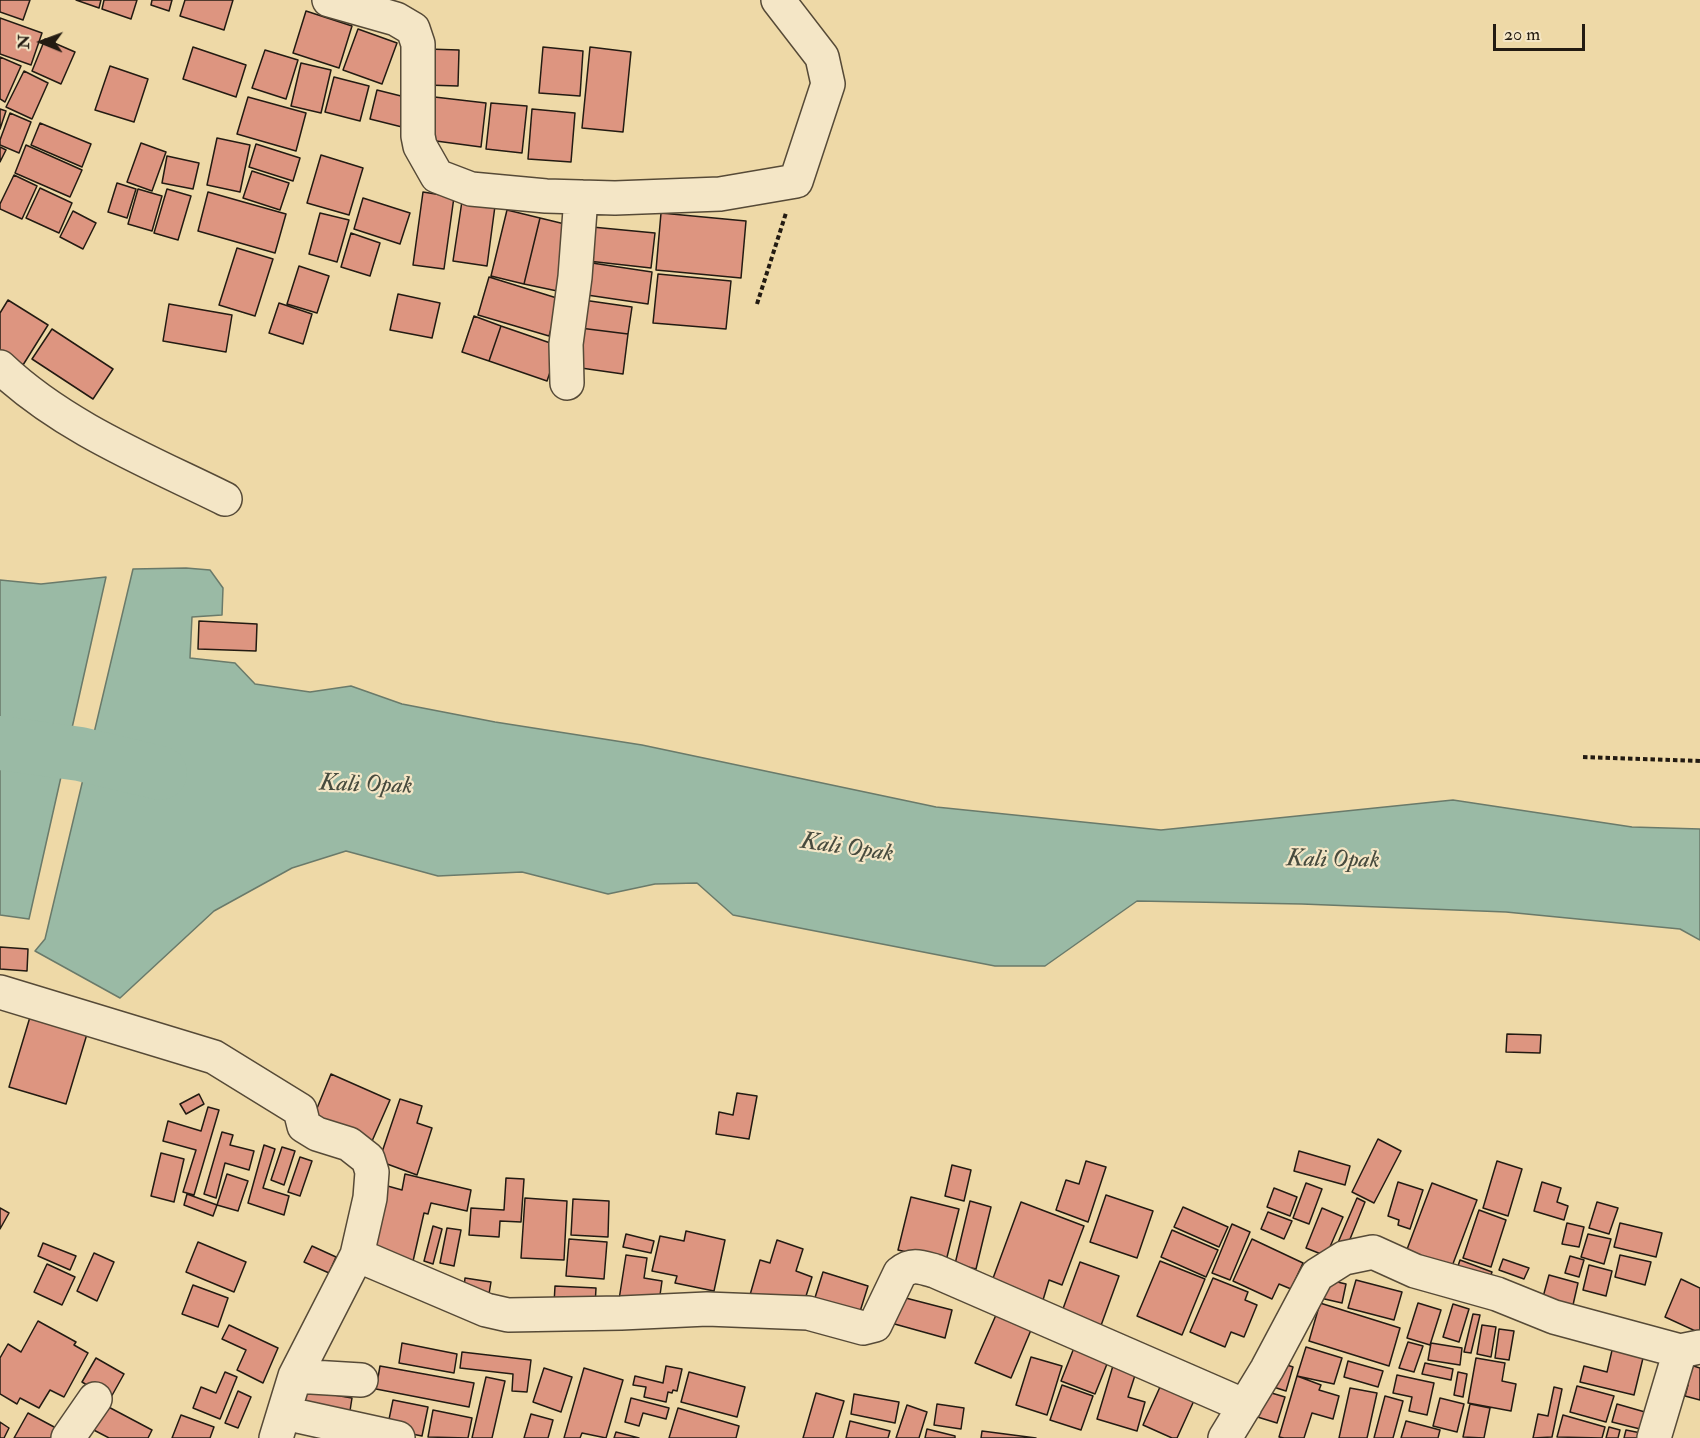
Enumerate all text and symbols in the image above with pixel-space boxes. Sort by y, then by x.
north arrow [12,12,72,72]
scale bar [1496,12,1588,50]
text: 20 m [1504,23,1540,46]
text: N [14,34,34,49]
water label: Kali Opak [319,770,413,802]
water label: Kali Opak [799,828,895,870]
water label: Kali Opak [1286,846,1380,876]

